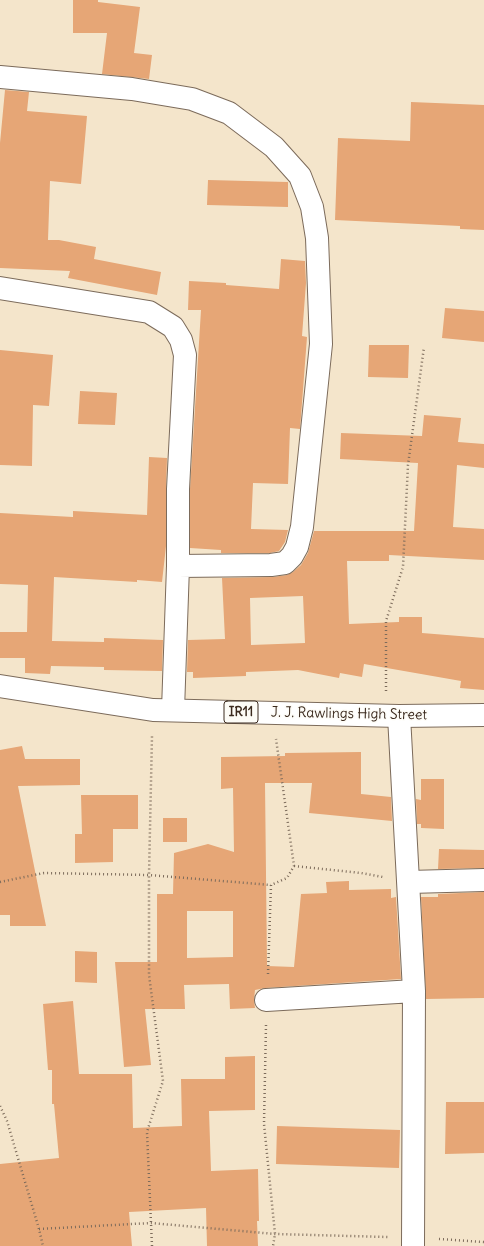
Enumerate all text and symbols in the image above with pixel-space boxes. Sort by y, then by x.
road number: IR11 [224,701,258,723]
street label: J. J. Rawlings High Street [271,704,427,724]

